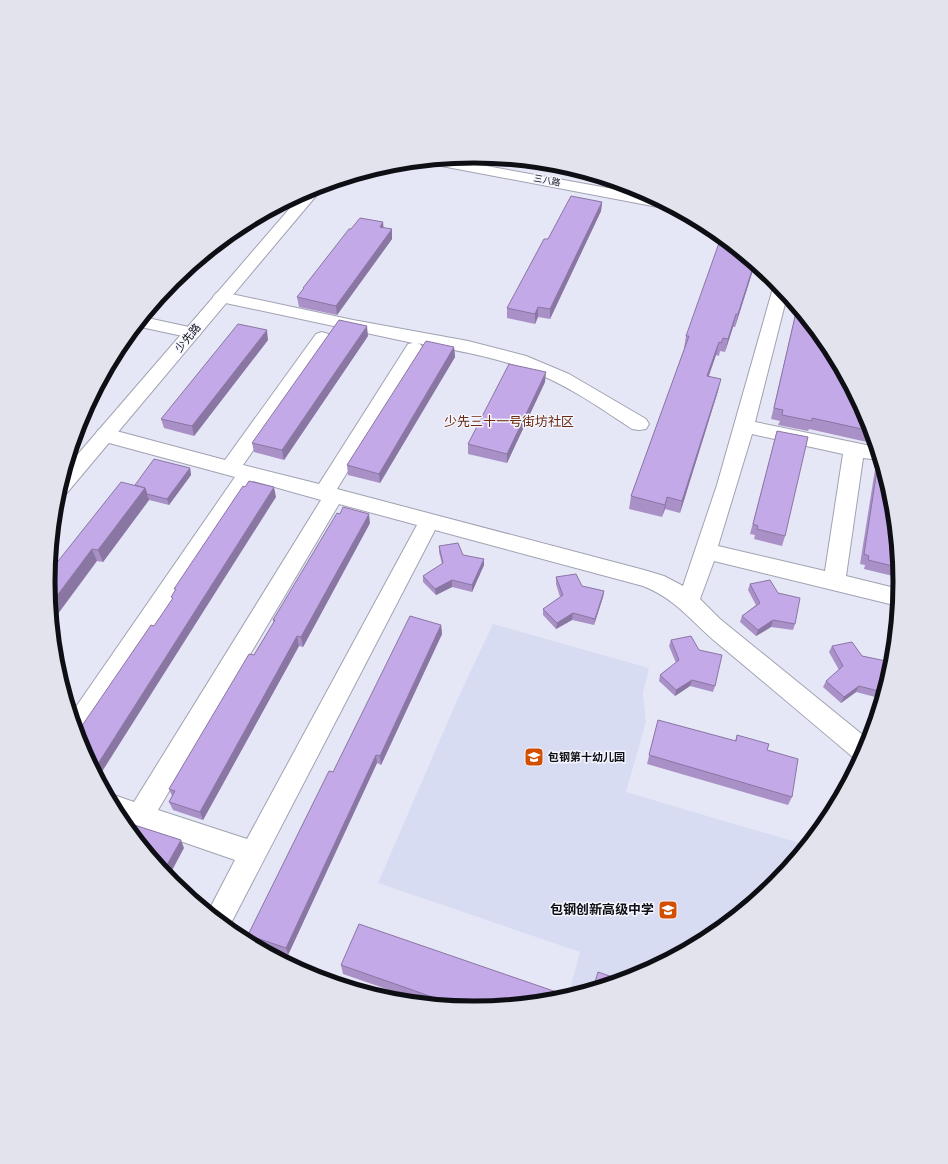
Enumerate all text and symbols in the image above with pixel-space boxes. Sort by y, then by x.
street label: 三八路 [533,173,561,189]
street label: 少先路 [172,321,204,355]
district label: 少先三十一号街坊社区 [444,414,574,430]
school or university icon: 包钢第十幼儿园 [523,746,545,768]
place label: 包钢第十幼儿园 [548,751,625,764]
school or university icon: 包钢创新高级中学 [657,899,679,921]
place label: 包钢创新高级中学 [550,902,654,918]

